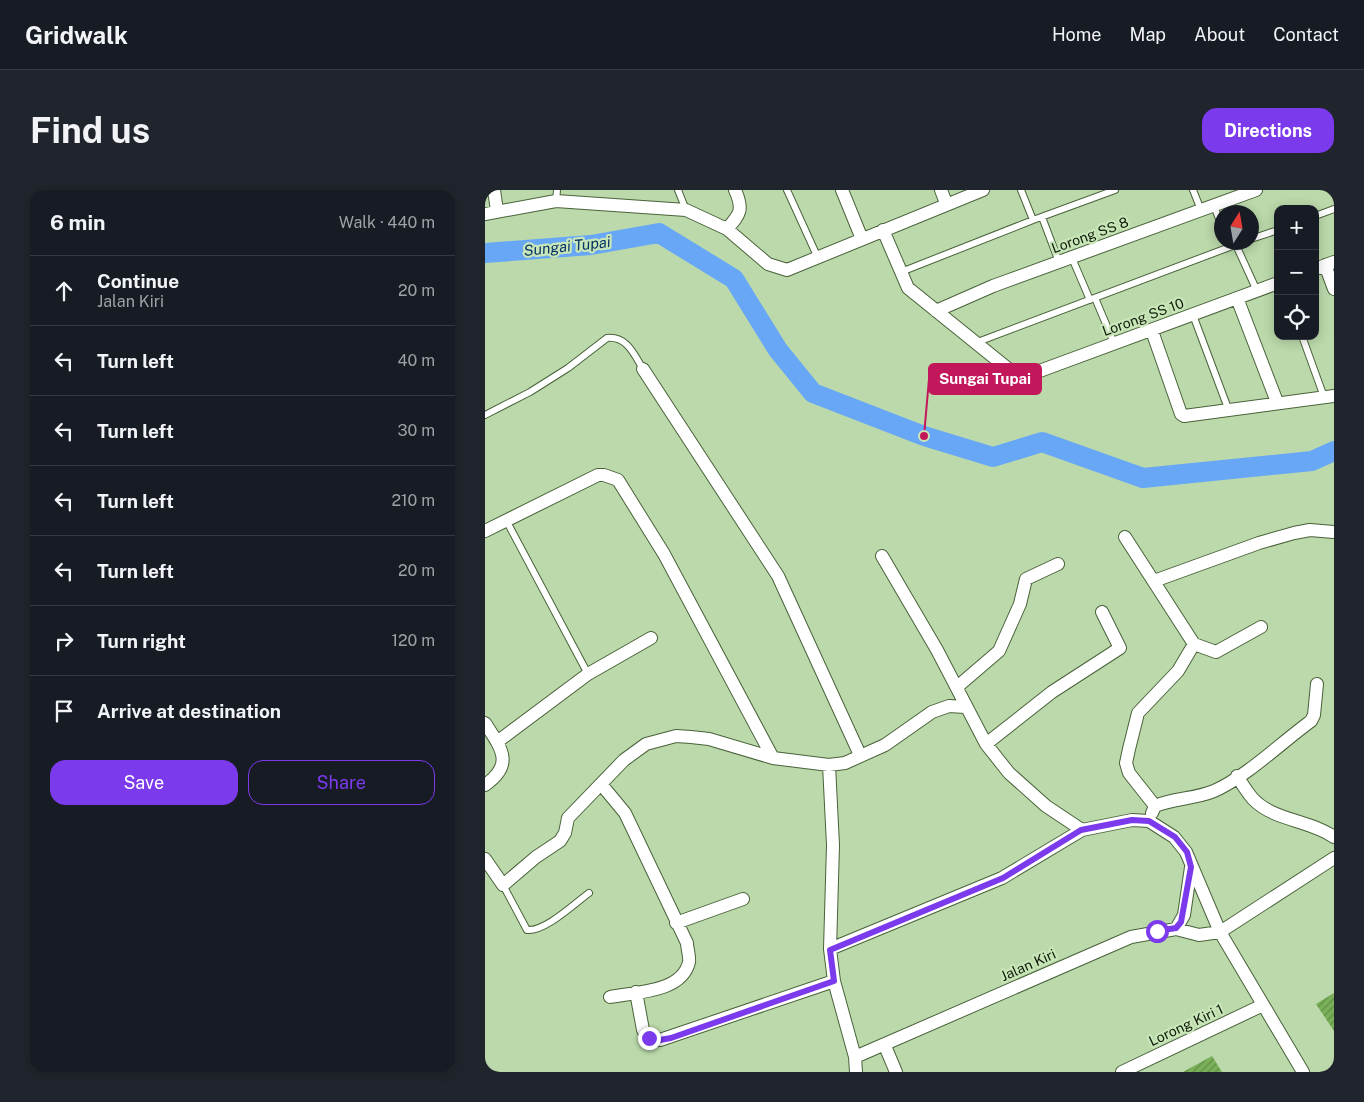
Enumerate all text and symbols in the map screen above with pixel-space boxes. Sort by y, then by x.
text: Gridwalk [25,21,128,49]
text: Home [1052,24,1102,45]
text: Map [1130,24,1166,45]
text: About [1194,24,1245,45]
text: Contact [1273,24,1339,45]
button: Directions [1202,108,1334,153]
text: Find us [30,110,150,151]
north arrow [1214,205,1259,250]
map controls [1274,205,1319,340]
button: + [1274,205,1319,250]
text: 6 min [50,210,106,235]
text: Walk · 440 m [339,213,435,232]
street label: Lorong SS 8 [1049,214,1131,256]
water label: Sungai Tupai [523,233,612,259]
button: − [1274,250,1319,295]
text: Continue [97,270,179,292]
icon: ahead [50,277,78,305]
text: 20 m [398,281,435,300]
text: Jalan Kiri [97,292,164,311]
street label: Lorong SS 10 [1100,295,1186,339]
button: locate [1274,295,1319,340]
icon: left [50,347,78,375]
text: Turn left [97,350,174,372]
text: 40 m [397,351,435,370]
callout: Sungai Tupai [929,364,1041,394]
text: Sungai Tupai [939,370,1031,387]
icon: left [50,417,78,445]
text: Turn left [97,420,174,442]
text: 30 m [398,421,435,440]
icon: left [50,487,78,515]
text: Turn left [97,490,174,512]
text: 210 m [391,491,435,510]
icon: left [50,557,78,585]
text: Turn left [97,560,174,582]
text: 20 m [398,561,435,580]
icon: right [50,627,78,655]
text: Turn right [97,630,186,652]
text: 120 m [391,631,435,650]
icon: arrive [50,697,78,725]
text: Arrive at destination [97,700,281,722]
button: Save [50,760,238,805]
button: Share [248,760,435,805]
route start [1146,920,1169,943]
street label: Jalan Kiri [998,946,1058,984]
street label: Lorong Kiri 1 [1146,1001,1226,1049]
route end [638,1027,661,1050]

